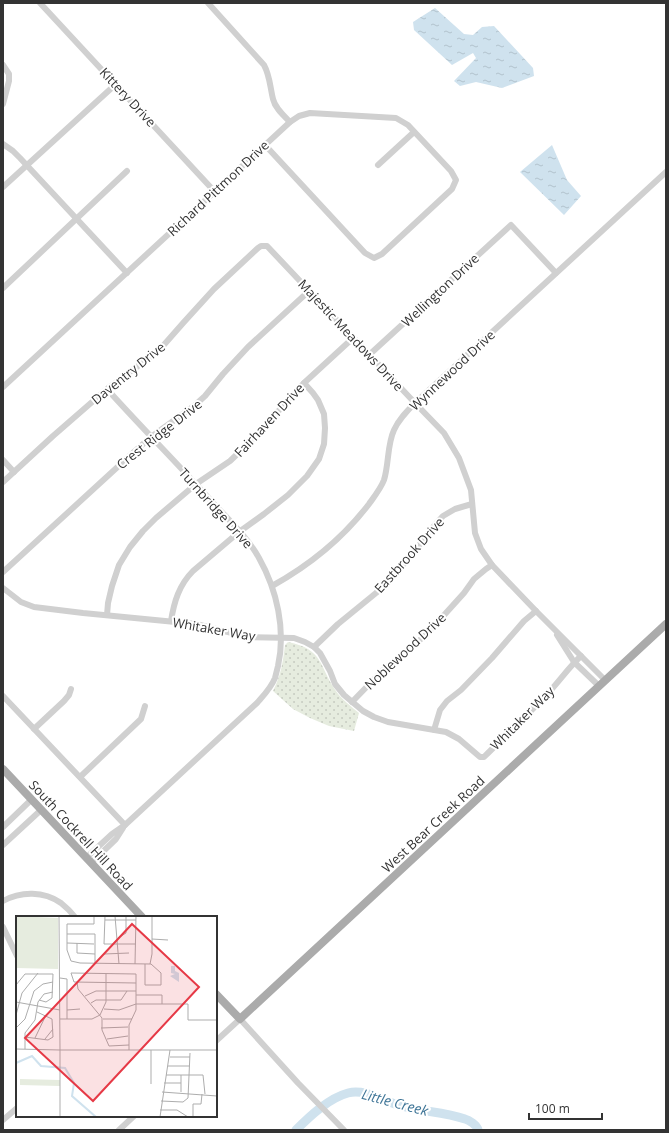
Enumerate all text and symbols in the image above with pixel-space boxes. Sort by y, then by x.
street label: Kittery Drive [96,63,160,131]
street label: Richard Pittmon Drive [163,136,273,240]
street label: Wellington Drive [397,249,483,331]
street label: Majestic Meadows Drive [294,275,408,395]
street label: Wynnewood Drive [405,326,499,414]
street label: Daventry Drive [87,338,169,408]
street label: Fairhaven Drive [230,379,308,461]
street label: Crest Ridge Drive [113,395,205,473]
street label: Turnbridge Drive [175,464,257,552]
street label: Eastbrook Drive [370,513,448,597]
street label: Noblewood Drive [360,609,450,693]
street label: Whitaker Way [171,613,257,645]
street label: Whitaker Way [486,682,558,754]
street label: West Bear Creek Road [378,772,488,876]
street label: South Cockrell Hill Road [25,776,137,894]
inset map [16,916,217,1117]
water label: Little Creek [360,1084,431,1120]
scale bar [529,1095,602,1121]
text: 100 m [535,1100,570,1117]

